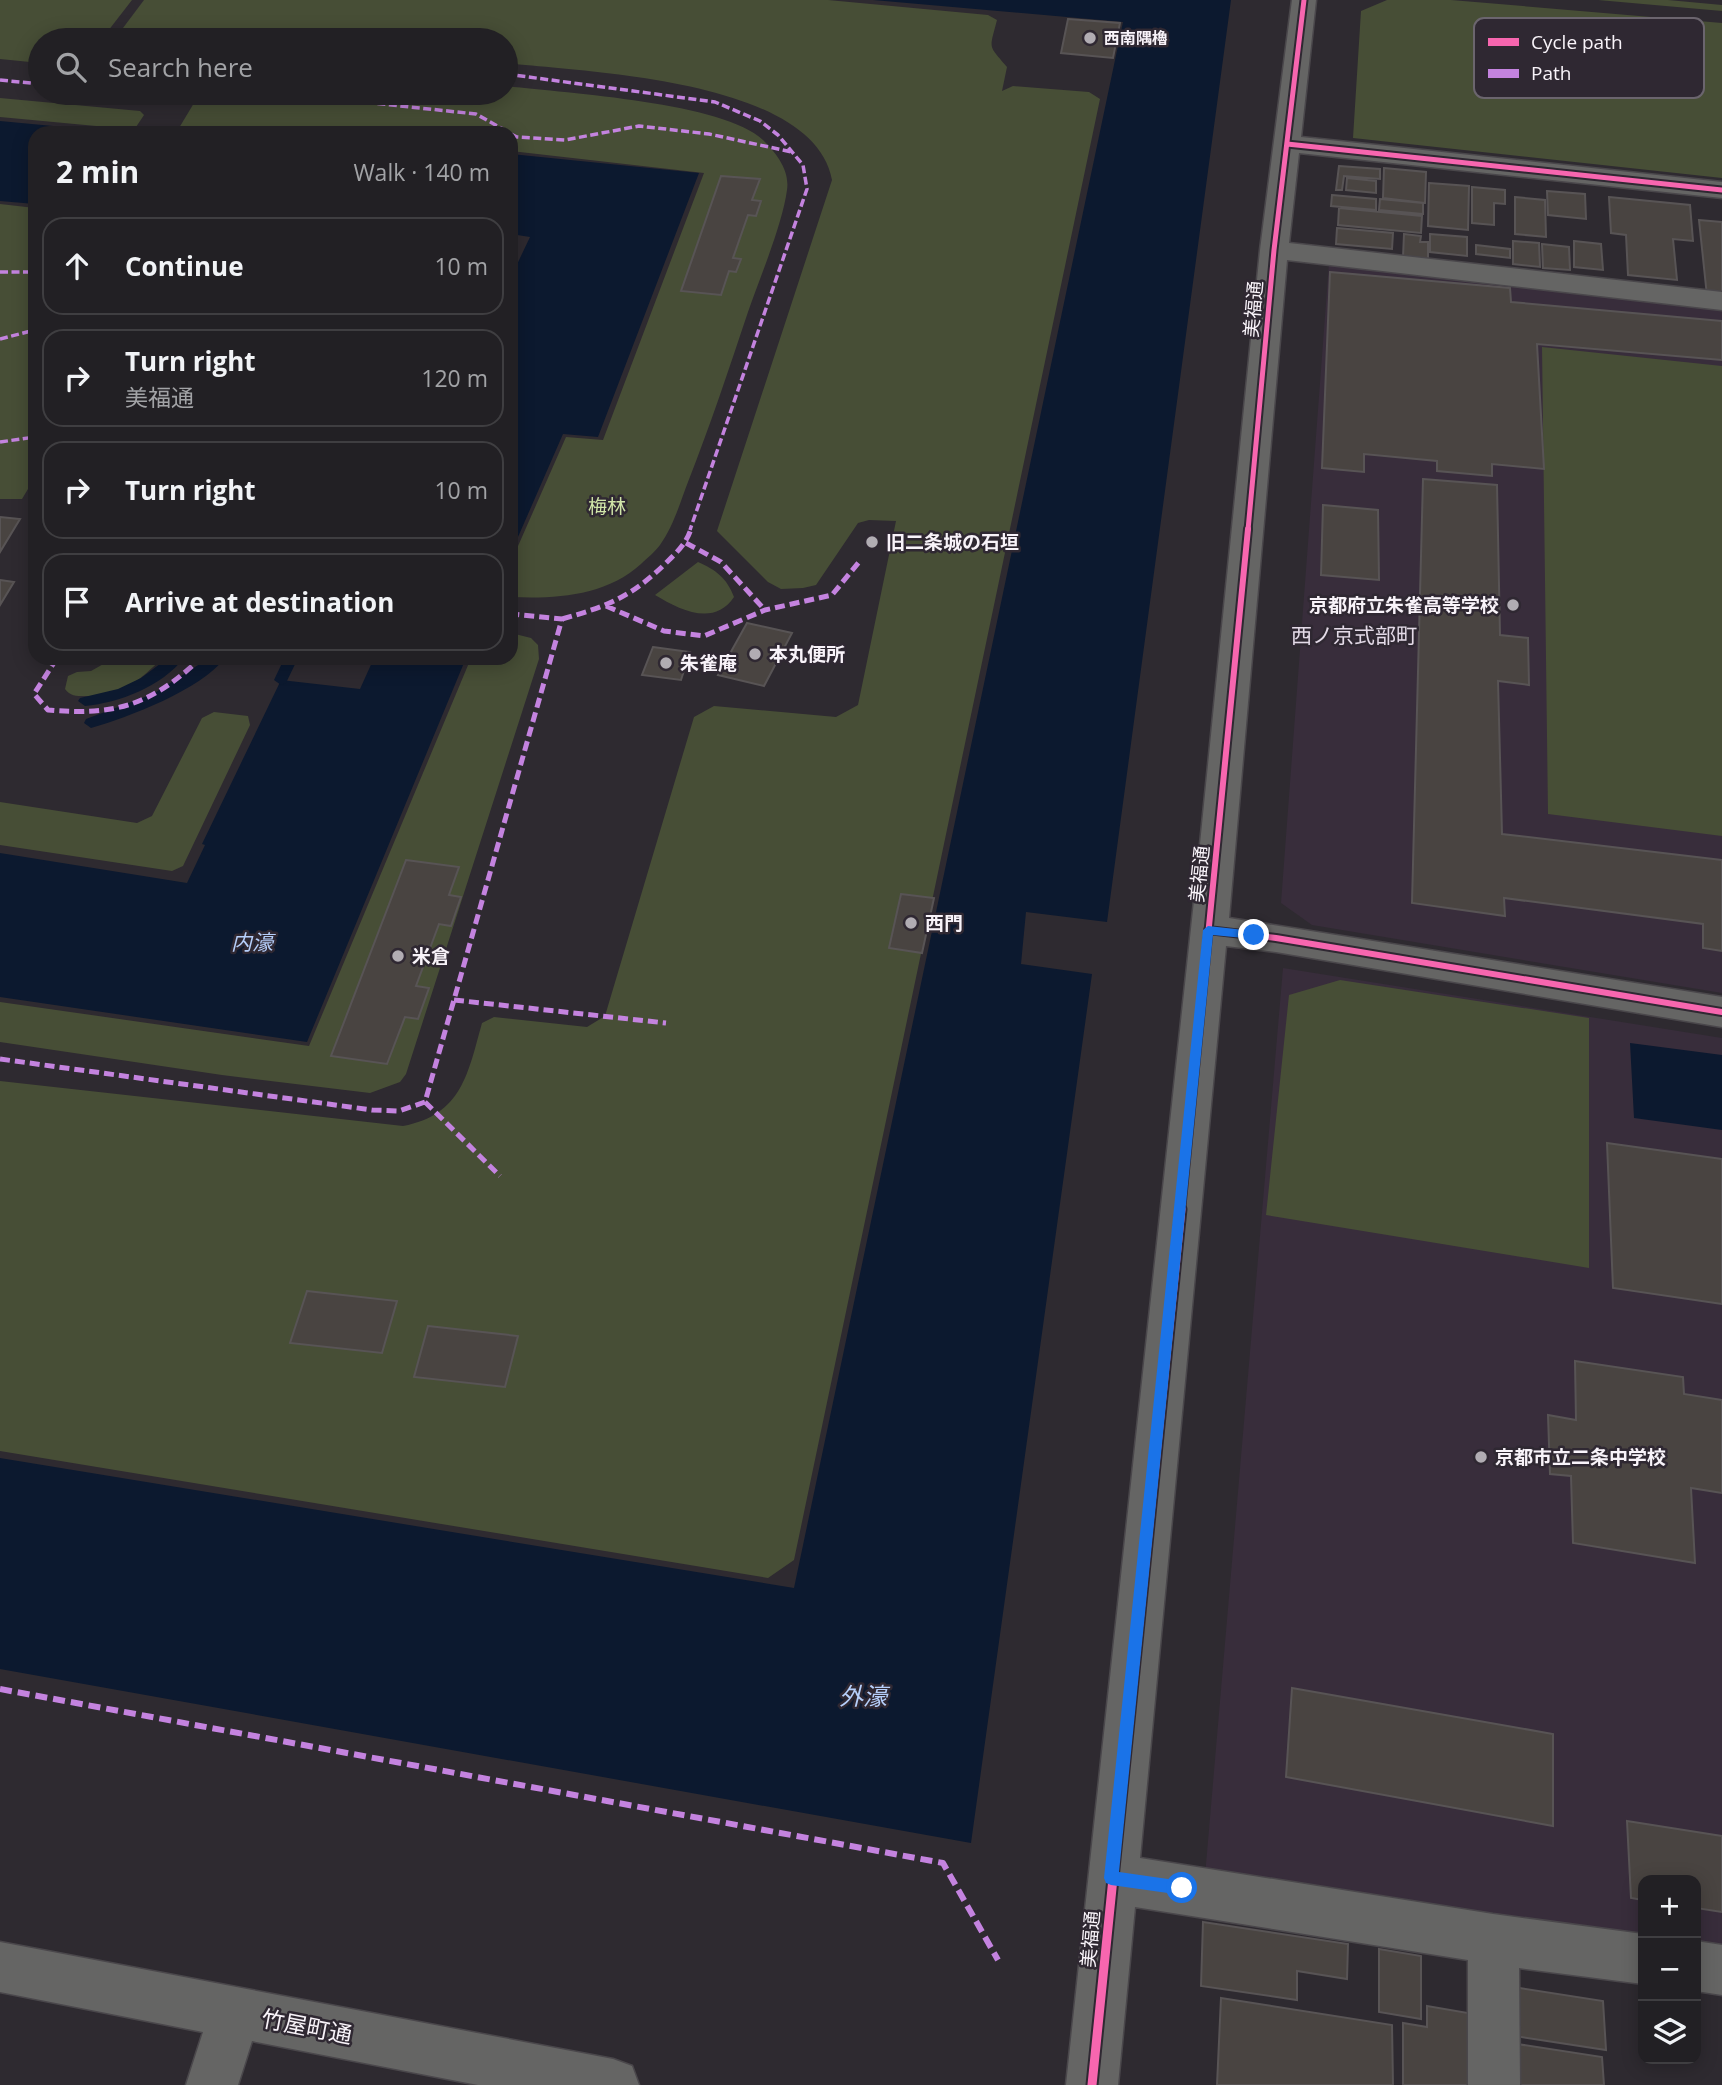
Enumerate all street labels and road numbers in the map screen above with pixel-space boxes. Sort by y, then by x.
street label: 美福通 [1238,279,1268,339]
street label: 美福通 [1183,844,1215,904]
street label: 美福通 [1075,1909,1105,1969]
street label: 竹屋町通 [259,2002,355,2050]

